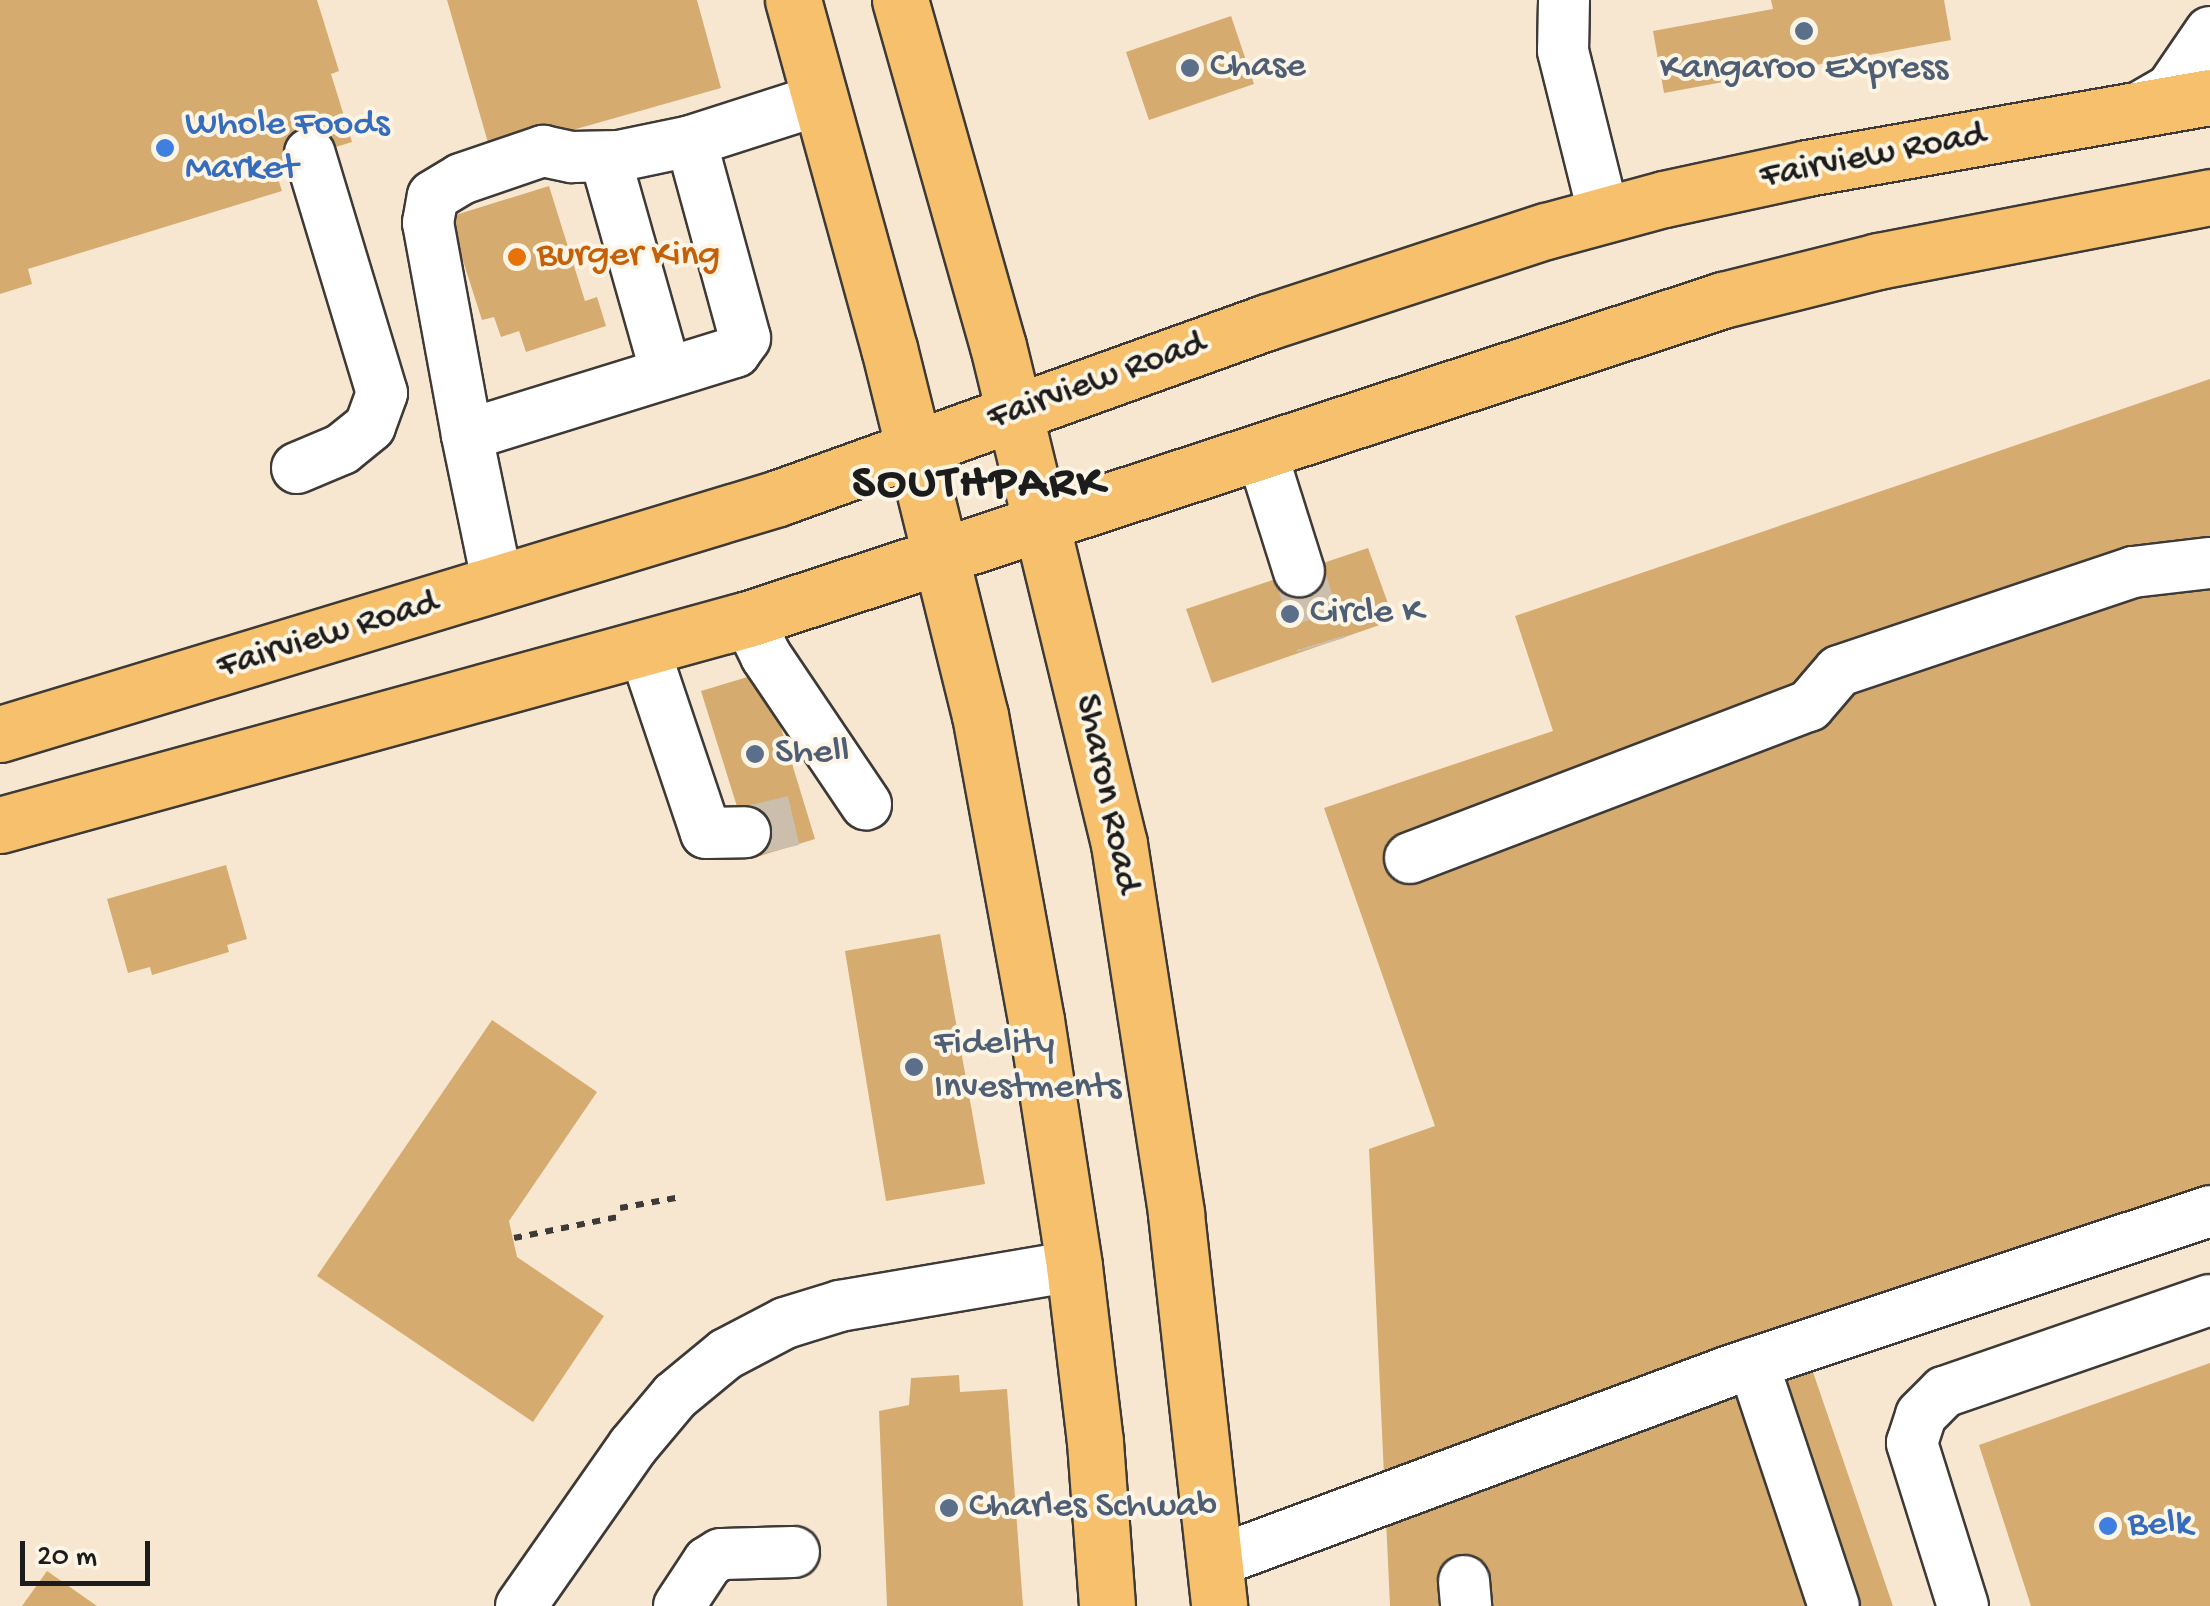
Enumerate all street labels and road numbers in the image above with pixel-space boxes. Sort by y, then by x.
street label: Fairview Road [1757,113,1989,201]
street label: Fairview Road [982,322,1212,442]
street label: Fairview Road [212,581,444,691]
street label: Sharon Road [1063,690,1149,898]

